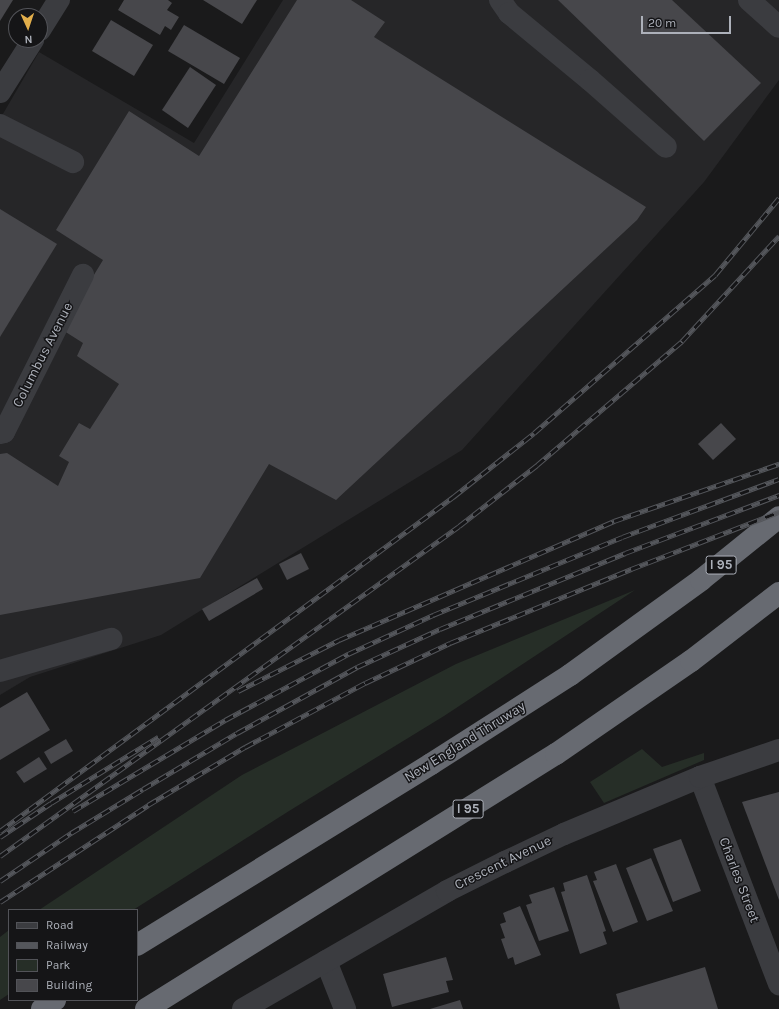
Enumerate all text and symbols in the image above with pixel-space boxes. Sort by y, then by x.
north arrow [8,8,48,48]
scale bar [643,8,733,34]
text: 20 m [648,16,676,30]
text: N [24,33,33,46]
street label: Columbus Avenue [9,300,77,410]
road number: I 95 [705,554,737,576]
street label: New England Thruway [401,698,529,786]
road number: I 95 [452,798,484,820]
street label: Crescent Avenue [452,832,554,894]
street label: Charles Street [715,835,763,925]
legend [8,909,138,1001]
text: Road [46,918,74,932]
text: Railway [46,938,88,952]
text: Park [46,958,70,972]
text: Building [46,978,92,992]

